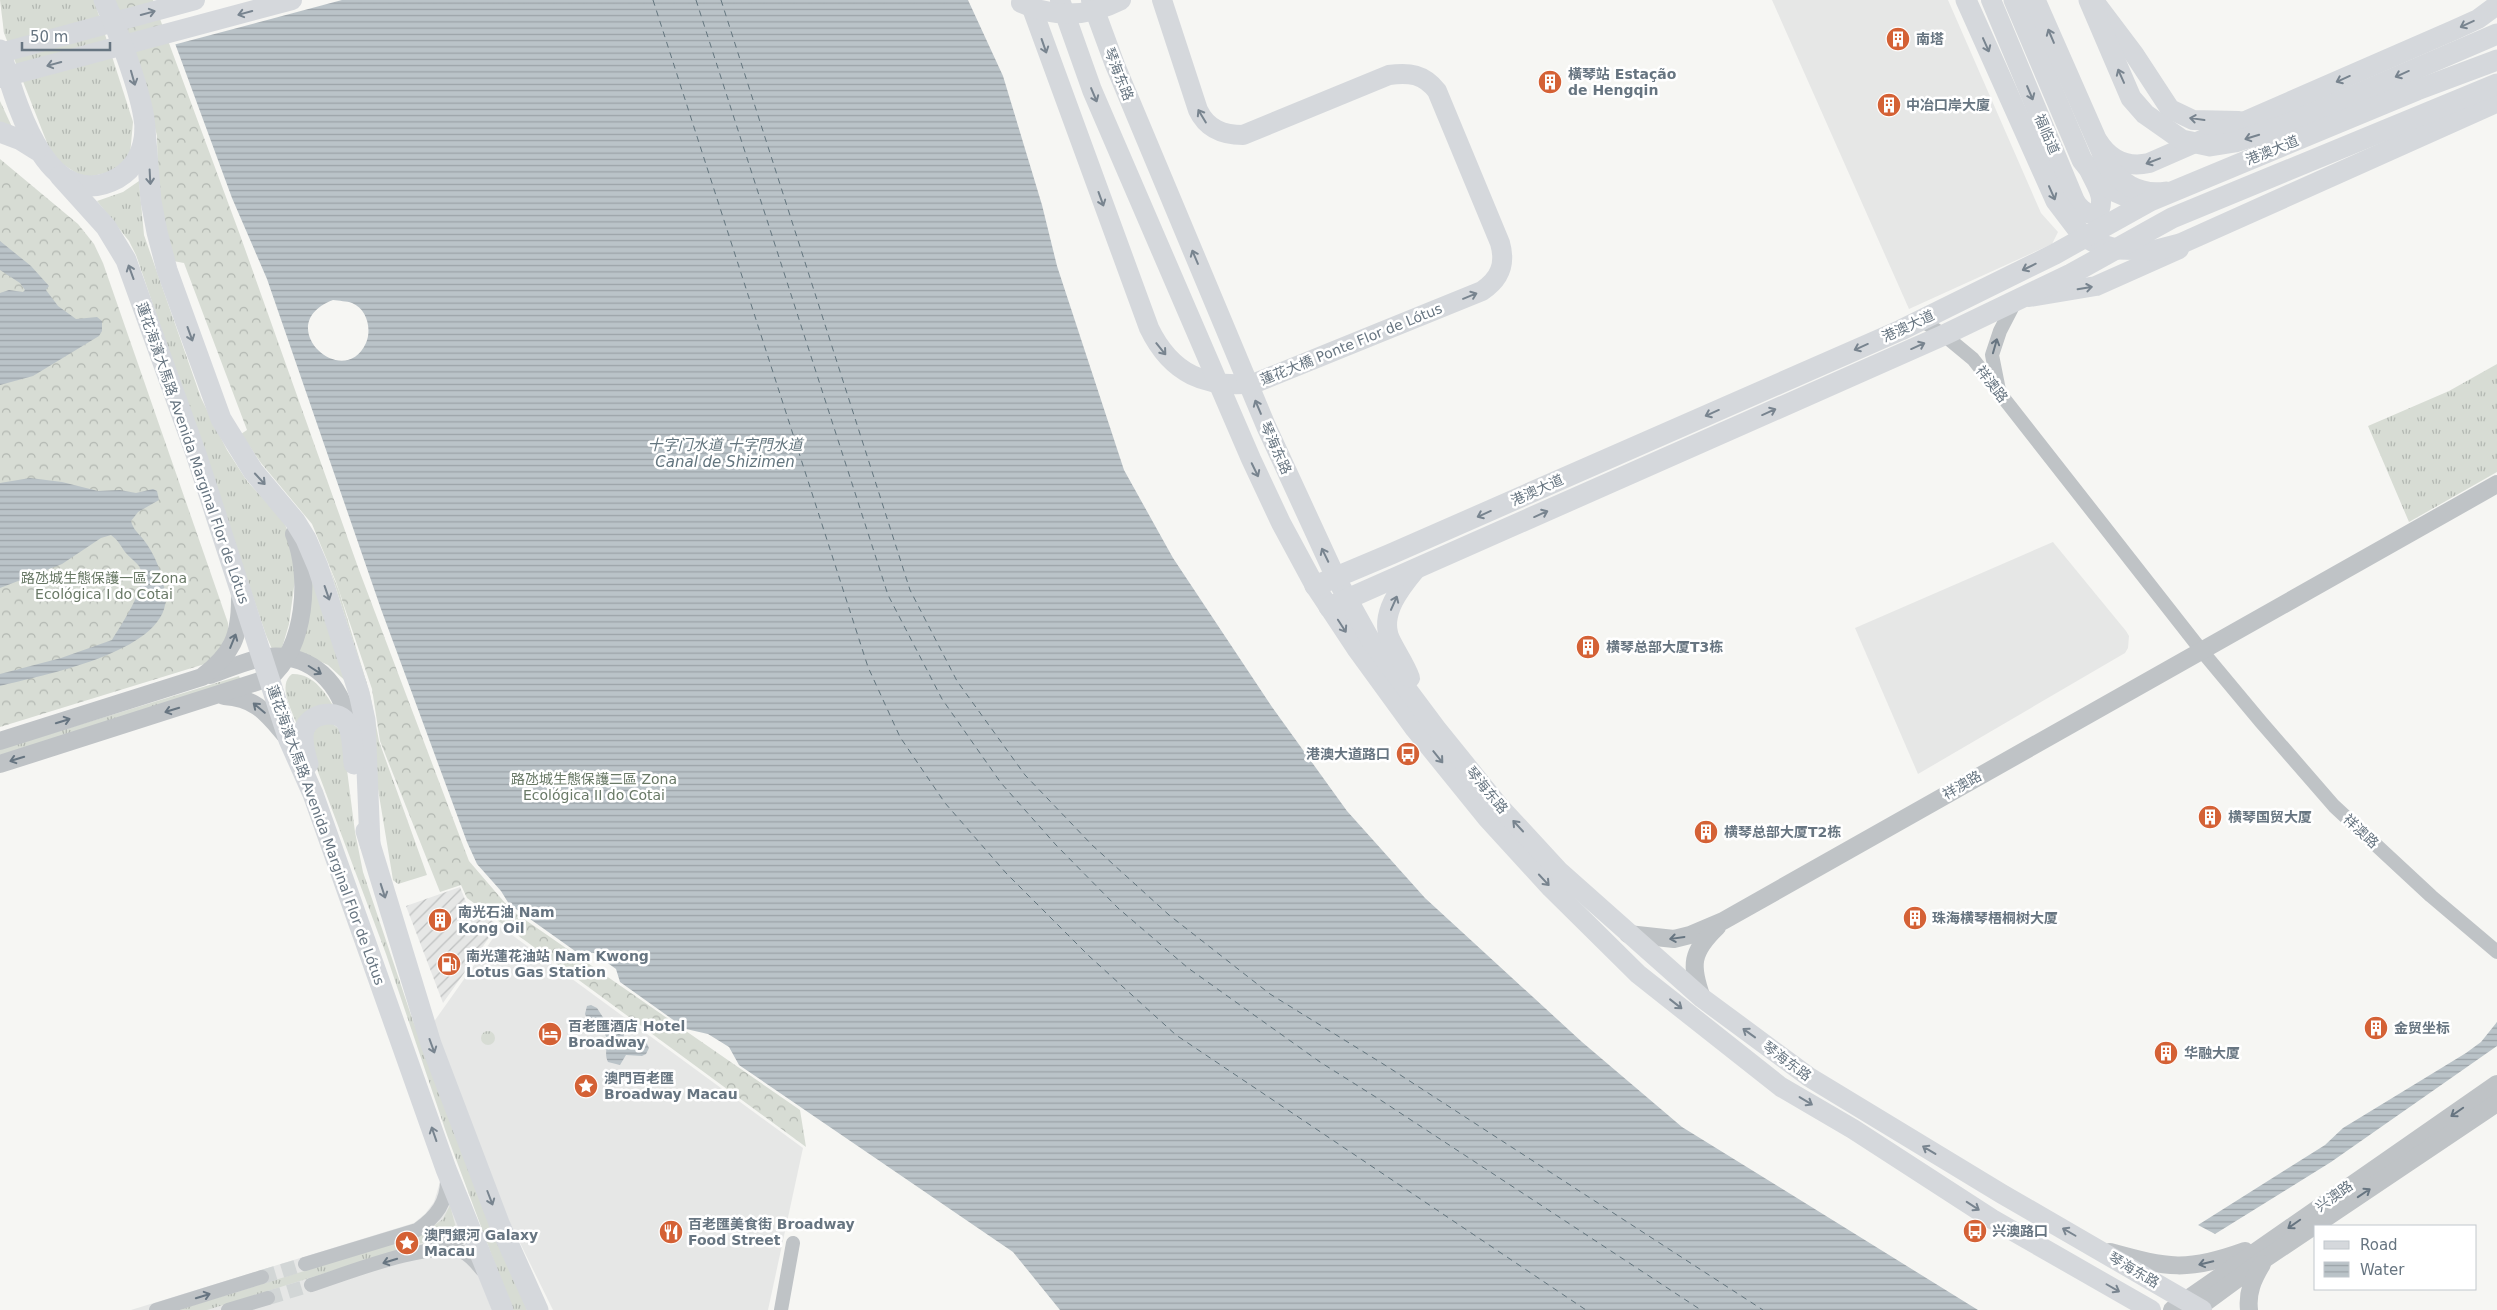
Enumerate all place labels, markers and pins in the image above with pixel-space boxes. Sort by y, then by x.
building icon: 南塔 [1885,26,1911,52]
place label: 南塔 [1916,31,1944,47]
place label: 橫琴站 Estação de Hengqin [1568,66,1677,98]
building icon: 橫琴站 Estação de Hengqin [1537,69,1563,95]
building icon: 中冶口岸大廈 [1876,92,1902,118]
place label: 中冶口岸大廈 [1906,97,1990,113]
building icon: 横琴总部大厦T3栋 [1575,634,1601,660]
place label: 横琴总部大厦T3栋 [1606,639,1723,655]
bus stop icon: 港澳大道路口 [1395,741,1421,767]
place label: 港澳大道路口 [1306,746,1390,762]
building icon: 横琴国贸大厦 [2197,804,2223,830]
place label: 横琴国贸大厦 [2228,809,2312,825]
building icon: 横琴总部大厦T2栋 [1693,819,1719,845]
place label: 横琴总部大厦T2栋 [1724,824,1841,840]
place label: 南光石油 Nam Kong Oil [458,904,555,936]
building icon: 珠海横琴梧桐树大厦 [1902,905,1928,931]
building icon: 南光石油 Nam Kong Oil [427,907,453,933]
place label: 珠海横琴梧桐树大厦 [1932,910,2058,926]
place label: 南光蓮花油站 Nam Kwong Lotus Gas Station [466,948,649,980]
fuel station icon: 南光蓮花油站 Nam Kwong Lotus Gas Station [436,951,462,977]
building icon: 金贸坐标 [2363,1015,2389,1041]
place label: 百老匯酒店 Hotel Broadway [568,1018,685,1050]
place label: 金贸坐标 [2394,1020,2450,1036]
hotel icon: 百老匯酒店 Hotel Broadway [537,1021,563,1047]
building icon: 华融大厦 [2153,1040,2179,1066]
place label: 华融大厦 [2184,1045,2240,1061]
place label: 澳門百老匯 Broadway Macau [604,1070,738,1102]
place icon: 澳門百老匯 Broadway Macau [573,1073,599,1099]
place label: 百老匯美食街 Broadway Food Street [688,1216,855,1248]
bus stop icon: 兴澳路口 [1962,1218,1988,1244]
restaurant icon: 百老匯美食街 Broadway Food Street [658,1219,684,1245]
place label: 兴澳路口 [1992,1223,2048,1239]
place label: 澳門銀河 Galaxy Macau [424,1227,538,1259]
place icon: 澳門銀河 Galaxy Macau [394,1230,420,1256]

